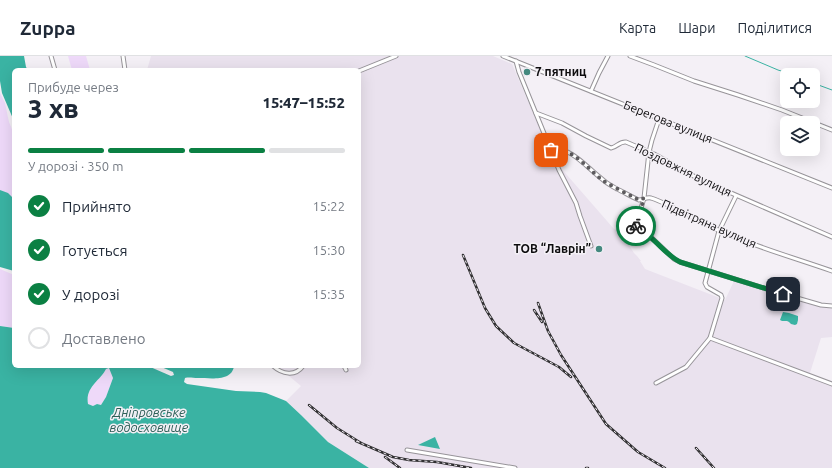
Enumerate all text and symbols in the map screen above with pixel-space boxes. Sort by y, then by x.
text: Zuppa [20,17,76,39]
text: Карта [619,20,656,36]
text: Шари [678,20,716,36]
text: Поділитися [738,20,812,36]
place label: 7 пятниц [535,65,587,78]
marker: 7 пятниц [522,67,532,77]
map controls [780,68,820,156]
button: locate [780,68,820,108]
text: Прибуде через [28,80,119,94]
text: 3 хв [28,94,79,123]
text: 15:47–15:52 [262,94,345,111]
street label: Берегова вулиця [622,98,715,145]
button: layers [780,116,820,156]
pin [534,133,568,167]
icon: bag [540,139,562,161]
street label: Поздовжня вулиця [633,140,734,199]
text: У дорозі · 350 m [28,159,123,173]
icon: check [28,195,50,217]
street label: Підвітряна вулиця [660,197,759,250]
text: Прийнято [62,198,131,215]
text: 15:22 [312,199,345,213]
courier [616,206,656,246]
icon: bike [625,215,647,237]
icon: check [28,239,50,261]
text: Готується [62,242,128,259]
place label: ТОВ “Лаврін” [514,242,591,255]
text: 15:30 [312,243,345,257]
marker: ТОВ “Лаврін” [594,244,604,254]
pin [766,277,800,311]
icon: check [28,283,50,305]
icon: home [772,283,794,305]
text: У дорозі [62,286,120,303]
text: 15:35 [312,287,345,301]
text: Доставлено [62,330,146,347]
water label: Дніпровське водосховище [110,405,189,434]

